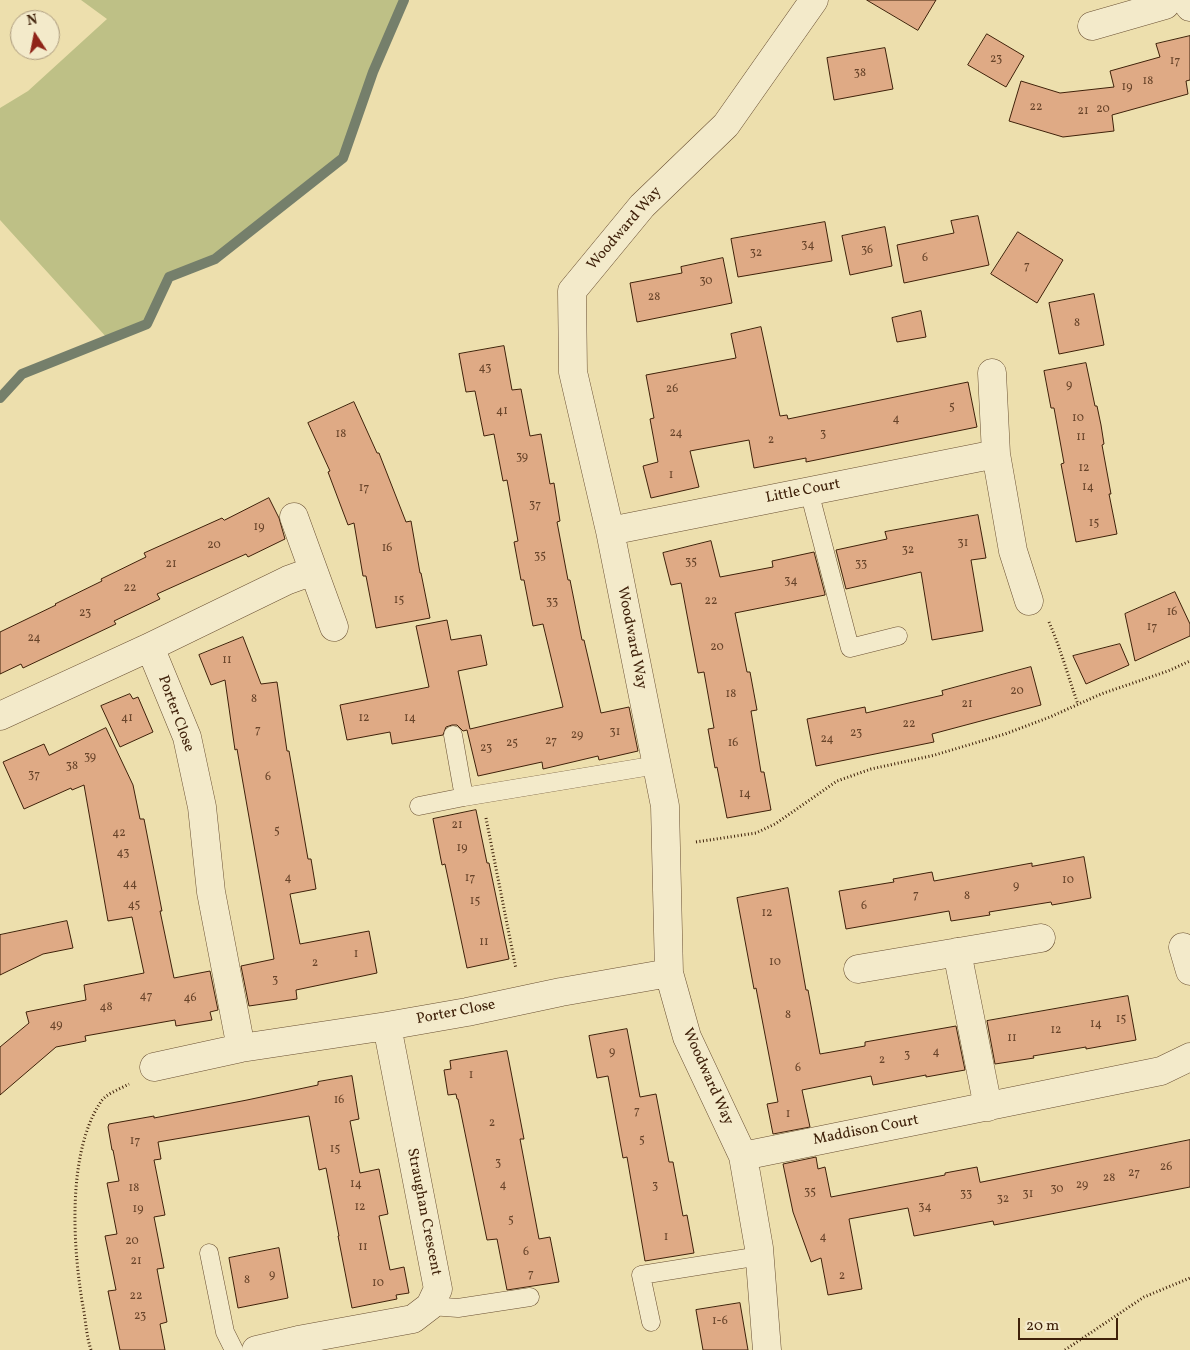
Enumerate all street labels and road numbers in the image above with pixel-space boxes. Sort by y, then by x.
street label: Woodward Way [584,184,666,274]
street label: Little Court [764,476,842,508]
street label: Woodward Way [612,585,650,691]
street label: Porter Close [153,673,197,755]
street label: Porter Close [415,997,497,1029]
street label: Woodward Way [678,1026,736,1128]
street label: Maddison Court [812,1112,920,1150]
street label: Straughan Crescent [402,1147,444,1277]

